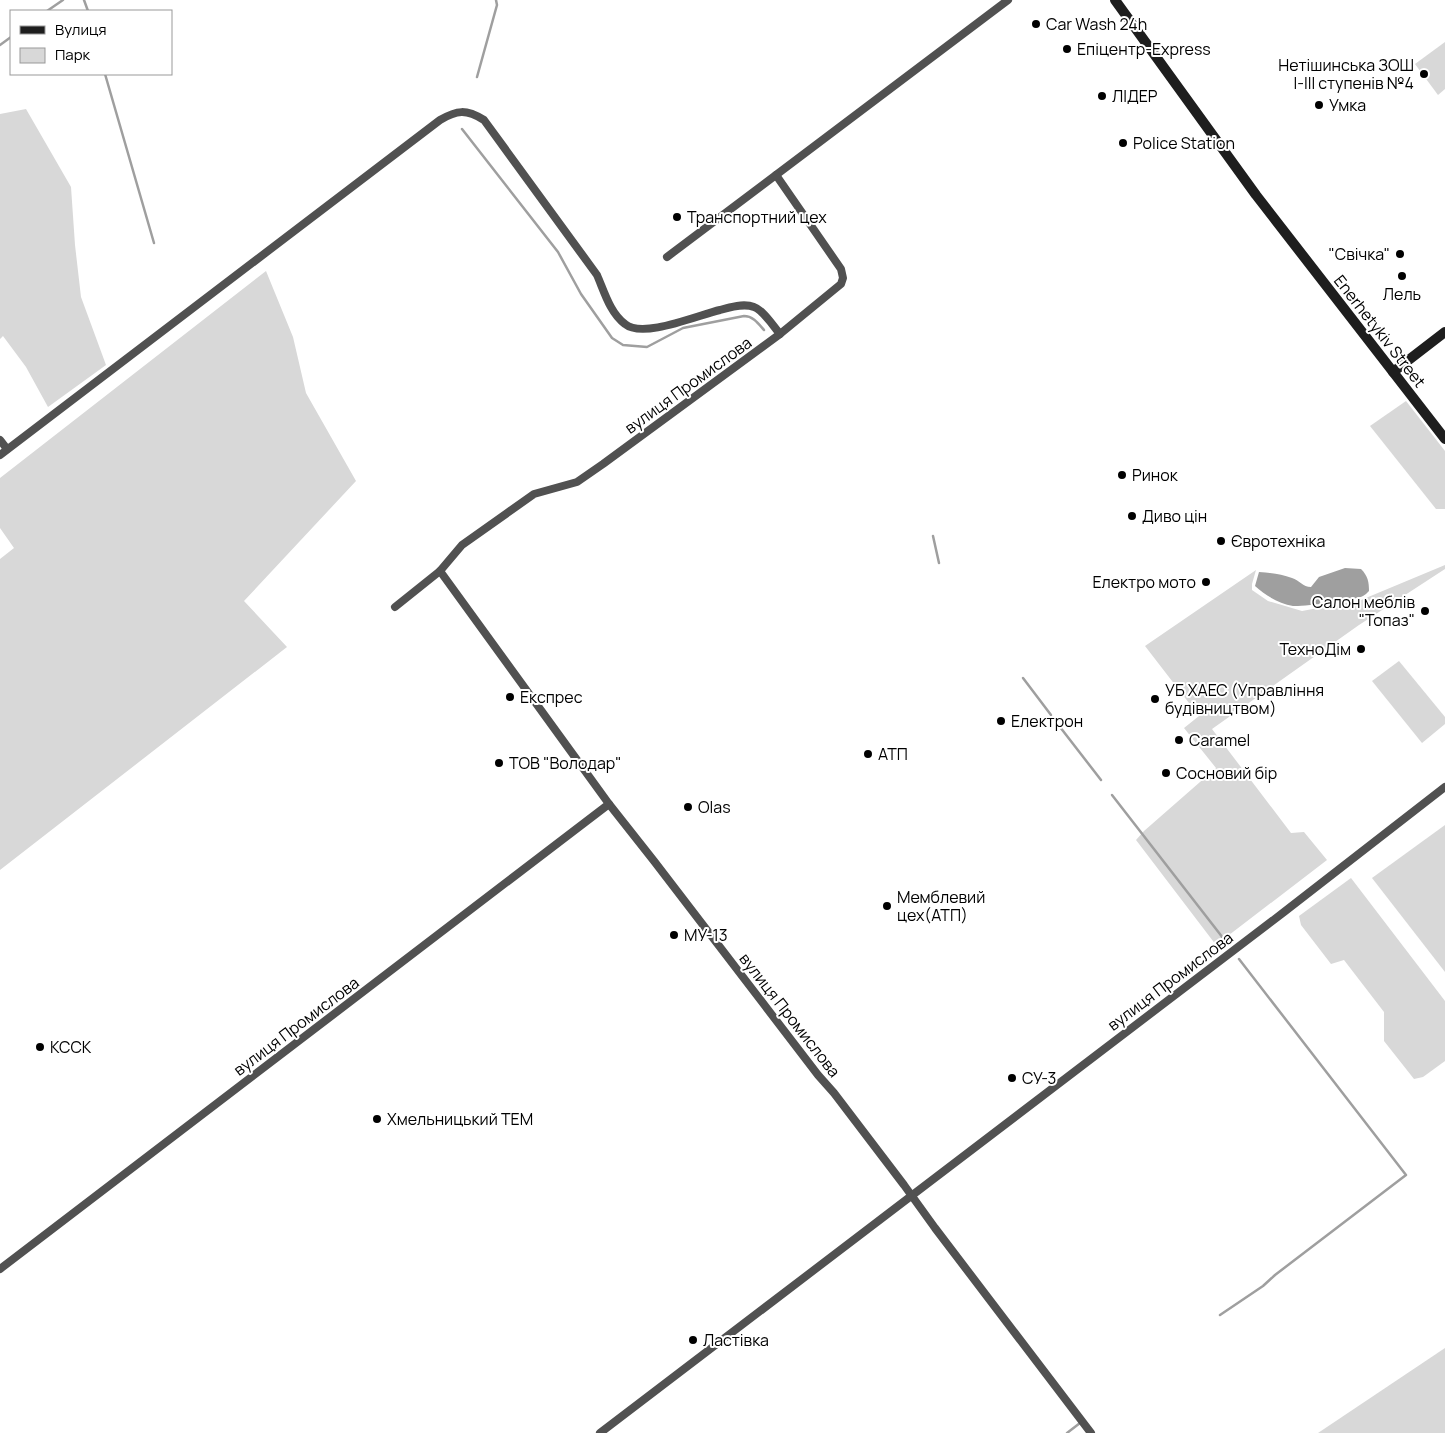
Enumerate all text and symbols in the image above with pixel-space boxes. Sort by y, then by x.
legend [10,10,172,75]
place label: Car Wash 24h [1046,13,1147,35]
marker: Car Wash 24h [1030,18,1042,30]
text: Вулиця [55,19,107,40]
place label: Епіцентр-Express [1077,38,1211,60]
marker: Епіцентр-Express [1061,43,1073,55]
text: Парк [55,44,91,65]
place label: Нетішинська ЗОШ І-ІІІ ступенів №4 [1278,54,1414,94]
marker: Нетішинська ЗОШ І-ІІІ ступенів №4 [1418,68,1430,80]
place label: ЛІДЕР [1112,85,1158,107]
marker: ЛІДЕР [1096,90,1108,102]
place label: Умка [1329,94,1366,116]
marker: Умка [1313,99,1325,111]
place label: Police Station [1133,132,1235,154]
marker: Police Station [1117,137,1129,149]
place label: Транспортний цех [687,206,827,228]
marker: Транспортний цех [671,211,683,223]
place label: "Свічка" [1328,243,1390,265]
marker: "Свічка" [1394,248,1406,260]
street label: Enerhetykiv Street [1329,270,1431,392]
marker: Лель [1396,270,1408,282]
place label: Лель [1383,283,1421,305]
street label: вулиця Промислова [620,331,756,439]
place label: Ринок [1132,464,1179,486]
marker: Ринок [1116,469,1128,481]
place label: Диво цін [1142,505,1207,527]
marker: Диво цін [1126,510,1138,522]
place label: Євротехніка [1231,530,1325,552]
marker: Євротехніка [1215,535,1227,547]
place label: Електро мото [1092,571,1196,593]
marker: Електро мото [1200,576,1212,588]
place label: Салон меблів "Топаз" [1312,591,1415,631]
marker: Салон меблів "Топаз" [1419,605,1431,617]
place label: ТехноДім [1279,638,1351,660]
marker: ТехноДім [1355,643,1367,655]
place label: УБ ХАЕС (Управління будівництвом) [1165,679,1324,719]
place label: Експрес [520,686,583,708]
marker: Експрес [504,691,516,703]
marker: УБ ХАЕС (Управління будівництвом) [1149,693,1161,705]
place label: Електрон [1011,710,1083,732]
marker: Електрон [995,715,1007,727]
place label: Caramel [1189,729,1250,751]
marker: Caramel [1173,734,1185,746]
place label: АТП [878,743,908,765]
marker: АТП [862,748,874,760]
place label: ТОВ "Володар" [509,752,622,774]
marker: ТОВ "Володар" [493,757,505,769]
place label: Сосновий бір [1176,762,1277,784]
marker: Сосновий бір [1160,767,1172,779]
place label: Olas [698,796,731,818]
marker: Olas [682,801,694,813]
place label: Мемблевий цех(АТП) [897,886,985,926]
marker: Мемблевий цех(АТП) [881,900,893,912]
place label: МУ-13 [684,924,728,946]
street label: вулиця Промислова [1103,927,1237,1035]
marker: МУ-13 [668,929,680,941]
street label: вулиця Промислова [735,948,845,1082]
street label: вулиця Промислова [229,972,363,1080]
place label: КССК [50,1036,92,1058]
marker: КССК [34,1041,46,1053]
place label: СУ-3 [1022,1067,1056,1089]
marker: СУ-3 [1006,1072,1018,1084]
place label: Хмельницький ТЕМ [387,1108,533,1130]
marker: Хмельницький ТЕМ [371,1113,383,1125]
place label: Ластівка [703,1329,769,1351]
marker: Ластівка [687,1334,699,1346]

